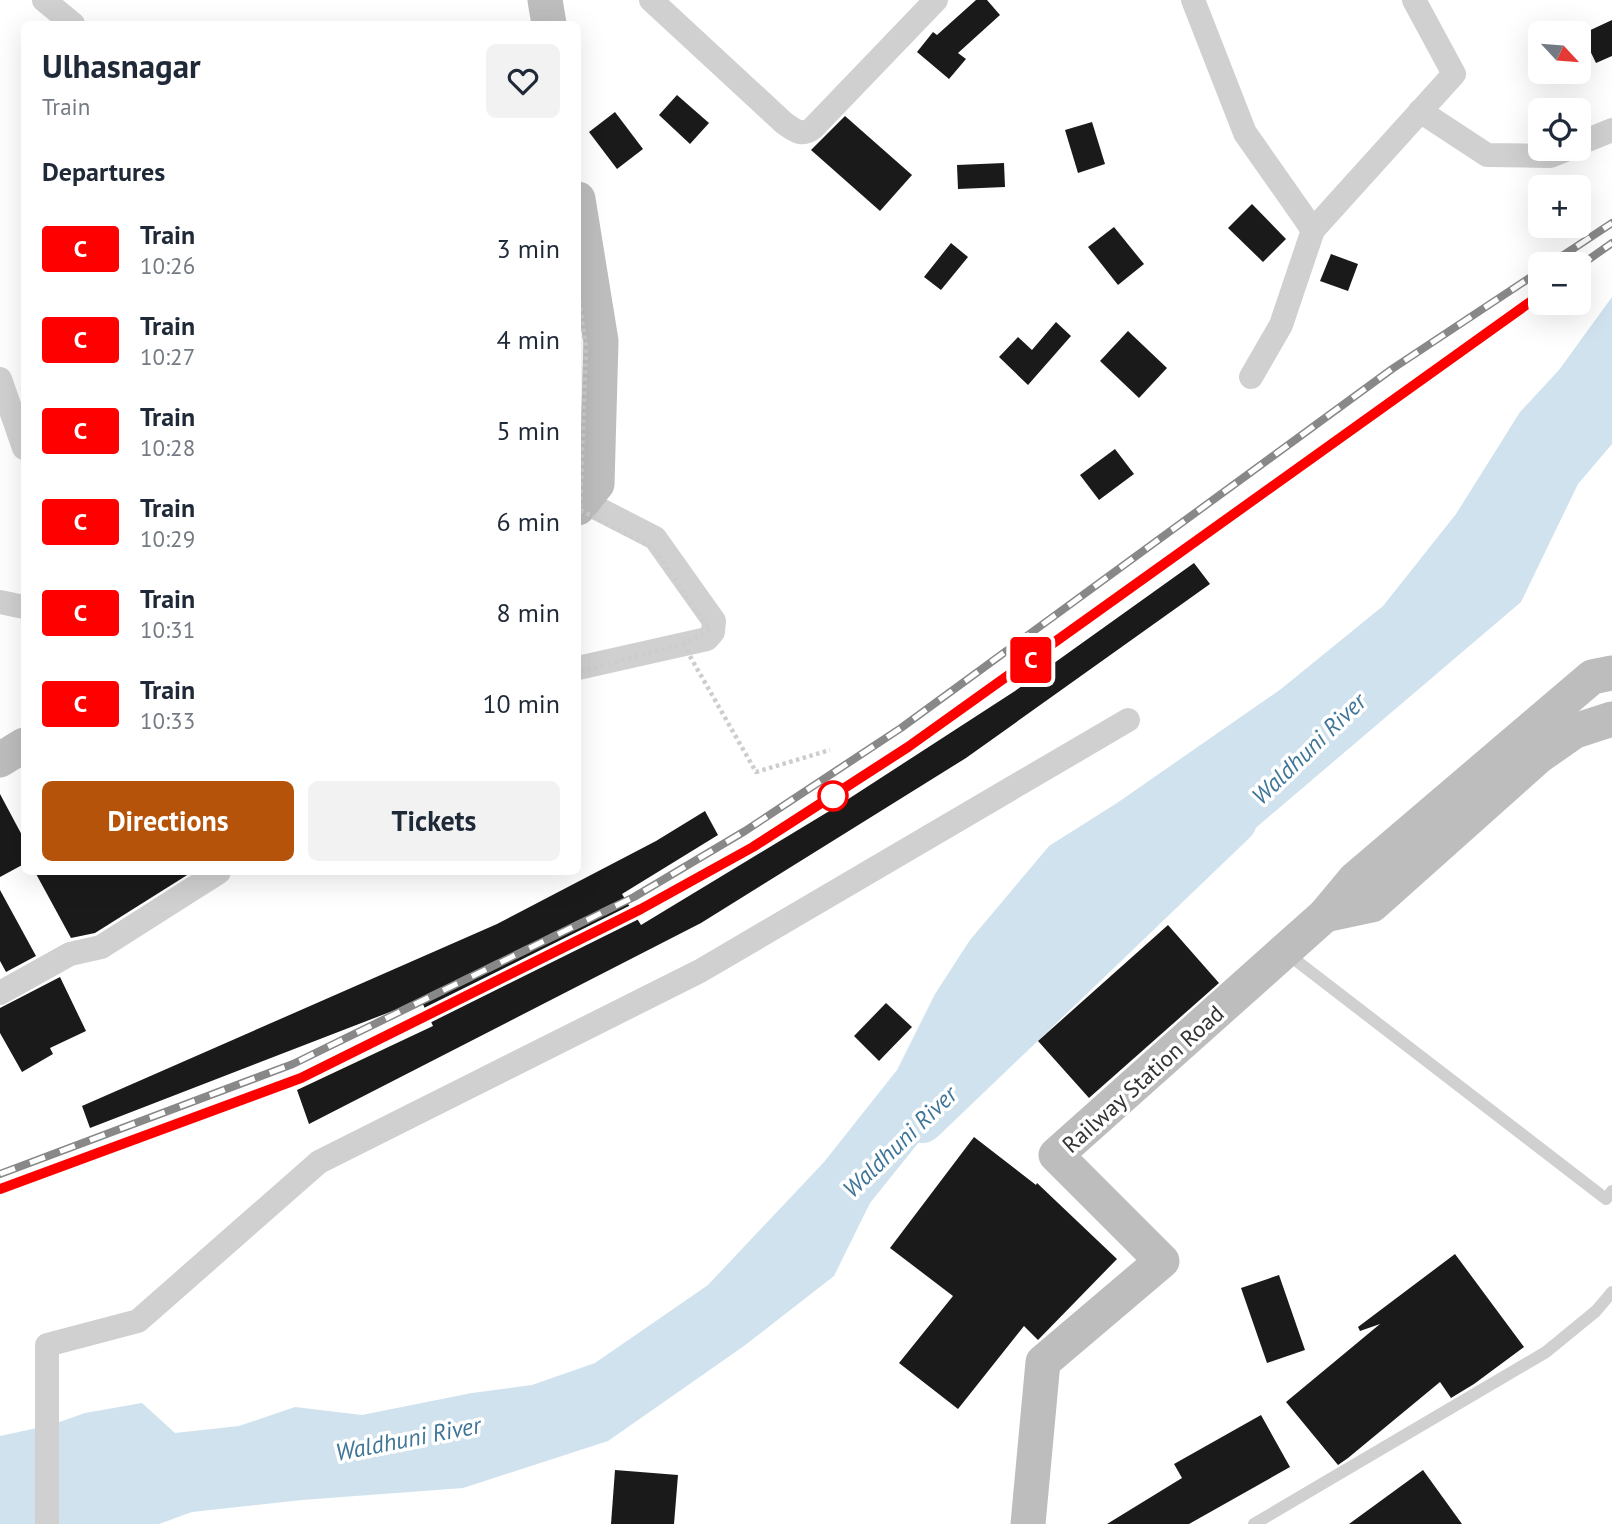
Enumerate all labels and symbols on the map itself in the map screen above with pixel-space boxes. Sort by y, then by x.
north arrow [1528,21,1591,84]
line badge: C [1008,637,1054,683]
water label: Waldhuni River [1245,685,1374,811]
unlabelled marker [818,781,848,811]
street label: Railway Station Road [1056,999,1229,1159]
water label: Waldhuni River [836,1078,965,1204]
water label: Waldhuni River [333,1409,485,1468]

